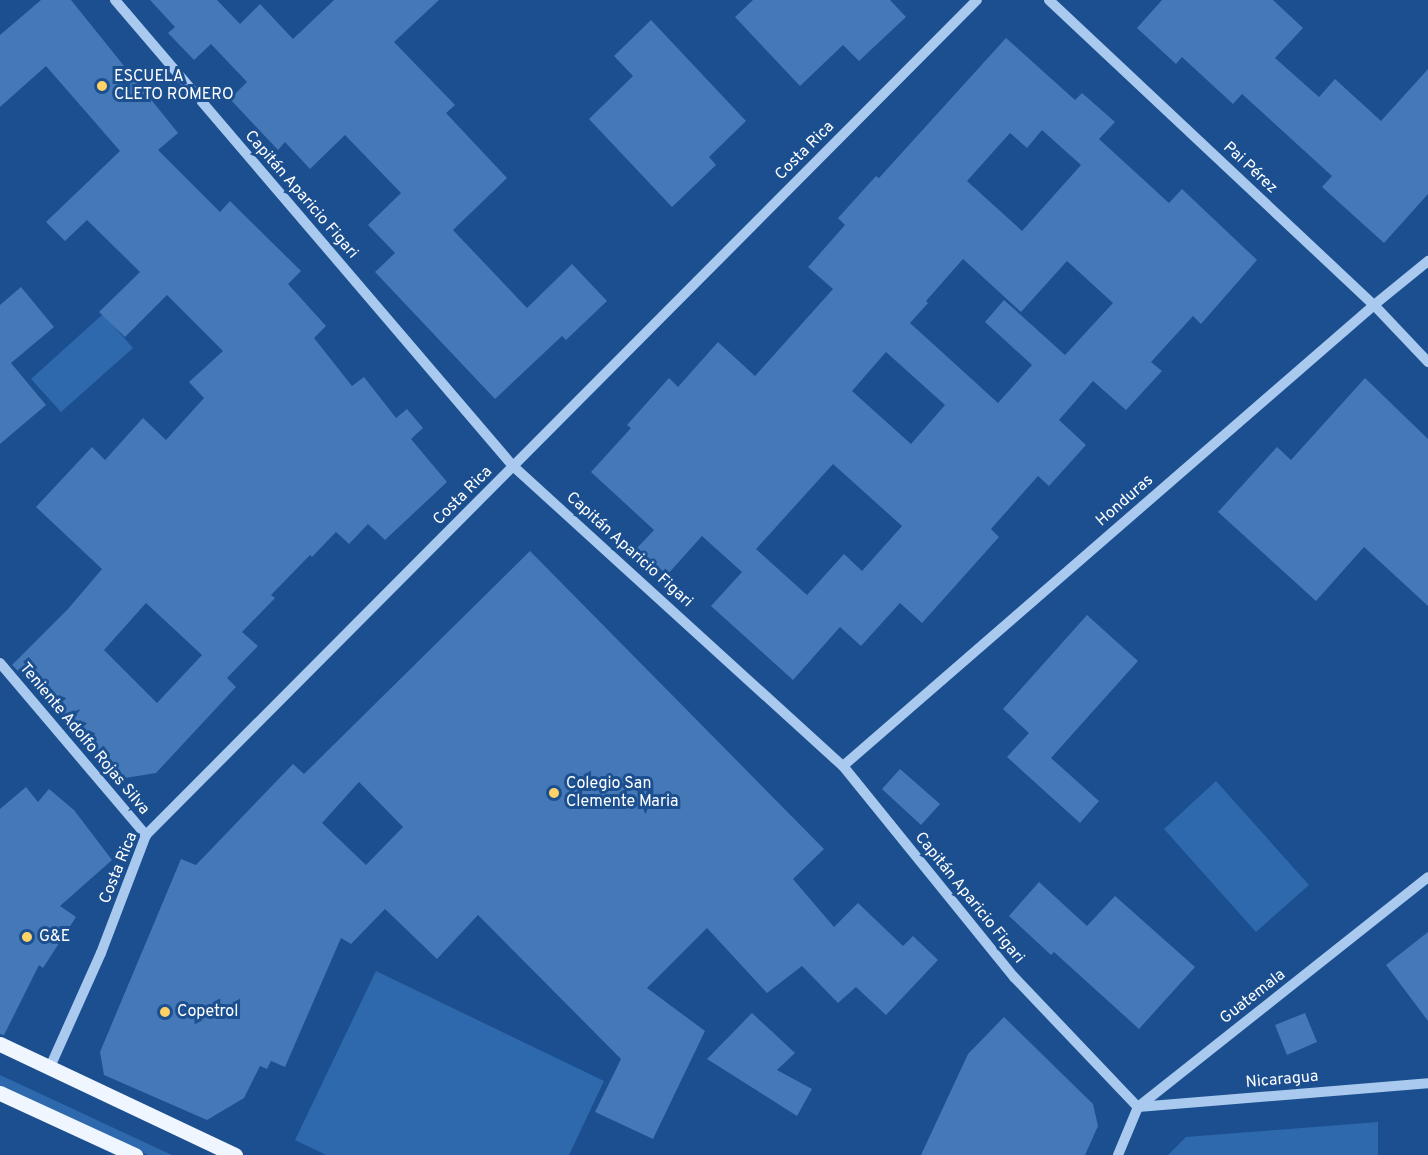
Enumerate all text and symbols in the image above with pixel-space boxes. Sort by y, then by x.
place label: ESCUELA CLETO ROMERO [114,67,234,105]
marker: ESCUELA CLETO ROMERO [95,79,109,93]
street label: Costa Rica [771,117,839,185]
street label: Capitán Aparicio Figari [240,127,362,263]
street label: Pai Pérez [1219,138,1281,198]
street label: Costa Rica [429,462,497,530]
street label: Honduras [1093,471,1157,531]
street label: Capitán Aparicio Figari [562,488,696,612]
street label: Teniente Adolfo Rojas Silva [15,659,153,819]
place label: Colegio San Clemente Maria [566,774,679,812]
marker: Colegio San Clemente Maria [547,786,561,800]
street label: Capitán Aparicio Figari [910,828,1028,968]
street label: Costa Rica [96,829,142,907]
place label: G&E [39,927,70,947]
marker: G&E [20,930,34,944]
street label: Guatemala [1217,966,1289,1028]
place label: Copetrol [177,1002,238,1022]
marker: Copetrol [158,1005,172,1019]
street label: Nicaragua [1245,1067,1319,1093]

